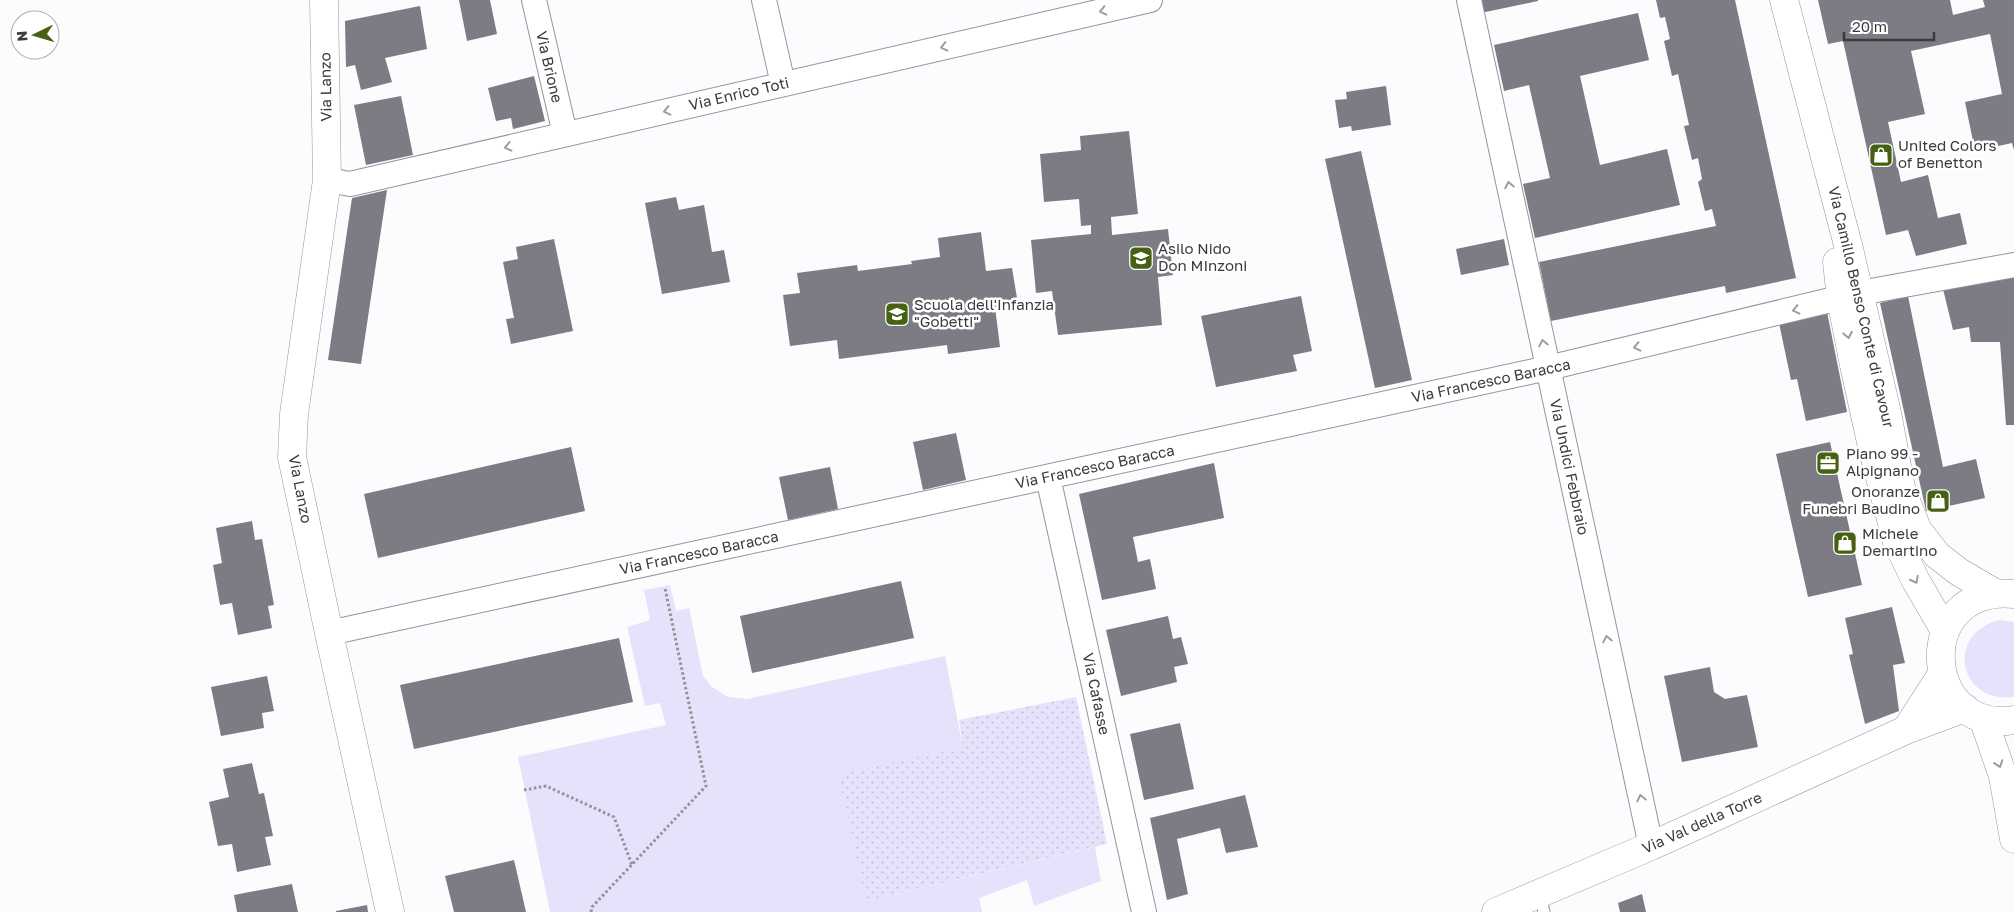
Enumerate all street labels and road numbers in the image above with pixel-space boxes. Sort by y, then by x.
street label: Via Brione [533,29,567,105]
street label: Via Lanzo [315,52,335,122]
street label: Via Enrico Toti [687,73,791,113]
street label: Via Camillo Benso Conte di Cavour [1825,184,1899,429]
street label: Via Francesco Baracca [1410,354,1572,406]
street label: Via Undici Febbraio [1547,397,1593,537]
street label: Via Francesco Baracca [1014,440,1176,492]
street label: Via Lanzo [286,453,316,525]
street label: Via Francesco Baracca [618,526,780,578]
street label: Via Cafasse [1080,651,1114,737]
street label: Via Val della Torre [1639,787,1765,857]

